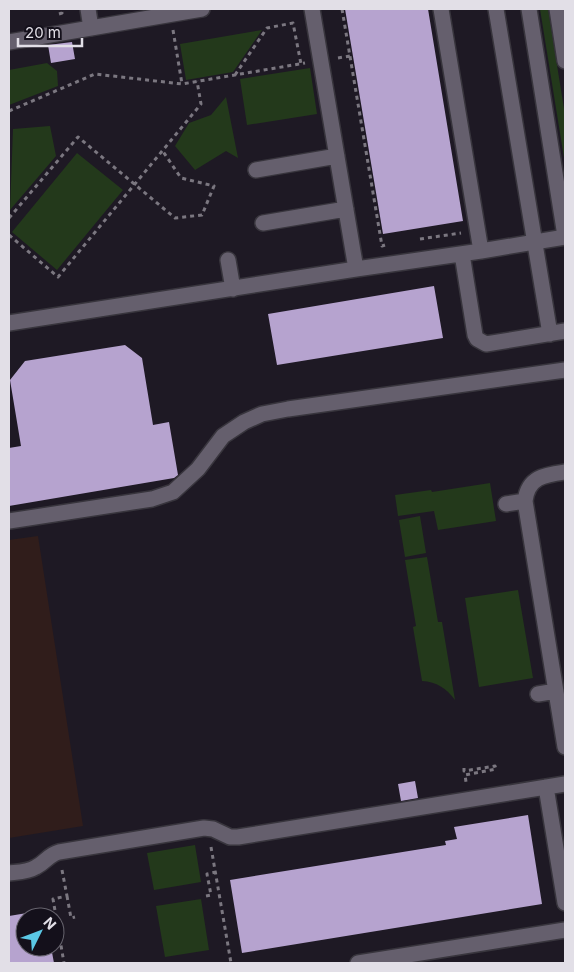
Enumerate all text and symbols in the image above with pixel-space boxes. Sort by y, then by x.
scale bar [18,15,81,47]
text: 20 m [25,23,61,42]
north arrow [15,907,65,957]
text: N [40,913,60,933]

